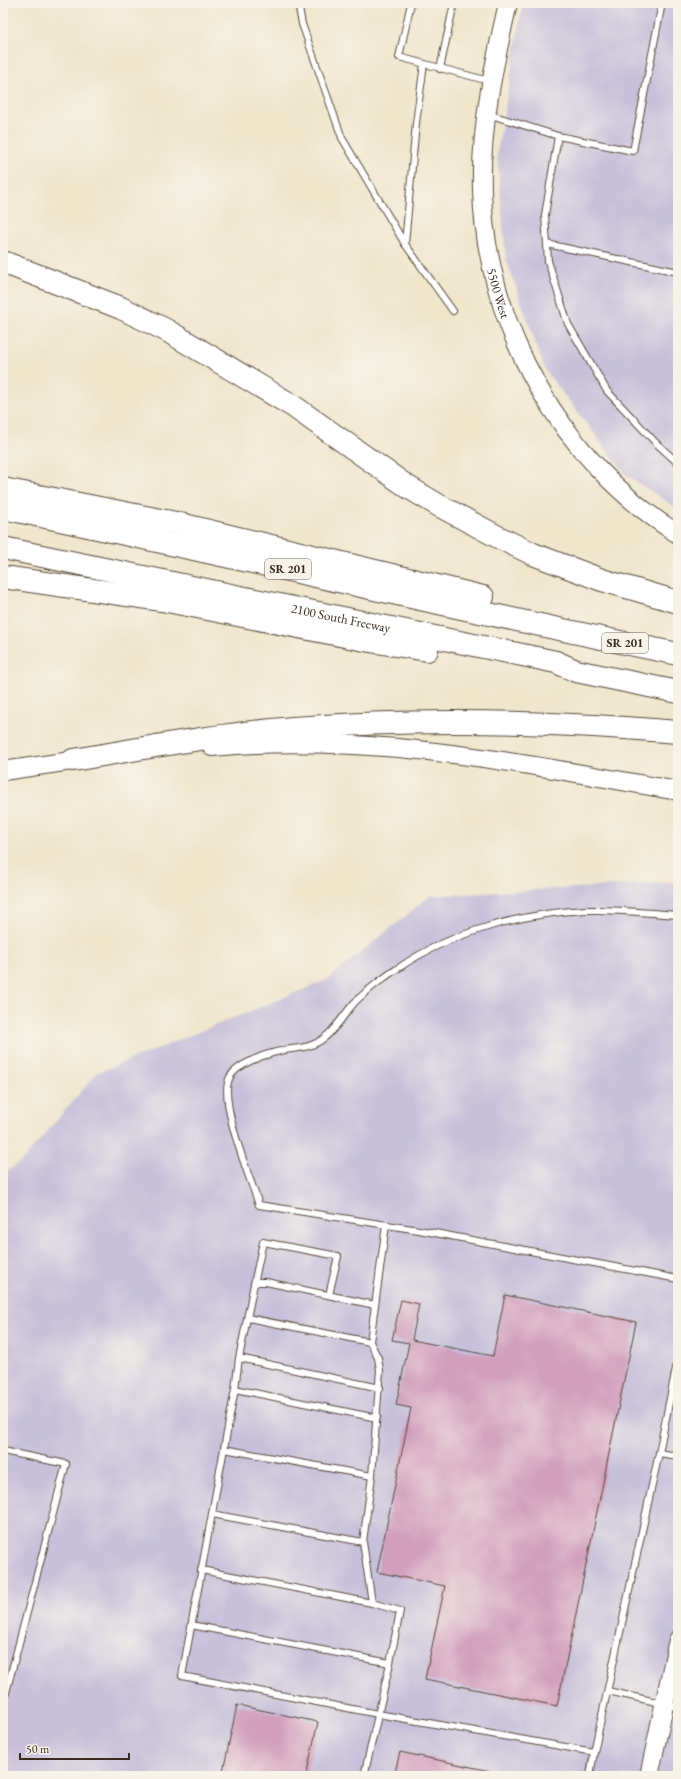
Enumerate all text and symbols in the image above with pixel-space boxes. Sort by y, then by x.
street label: 5500 West [484,266,514,320]
road number: SR 201 [265,559,311,579]
street label: 2100 South Freeway [290,599,392,636]
road number: SR 201 [602,633,648,653]
scale bar [20,1735,129,1761]
text: 50 m [26,1741,50,1757]

